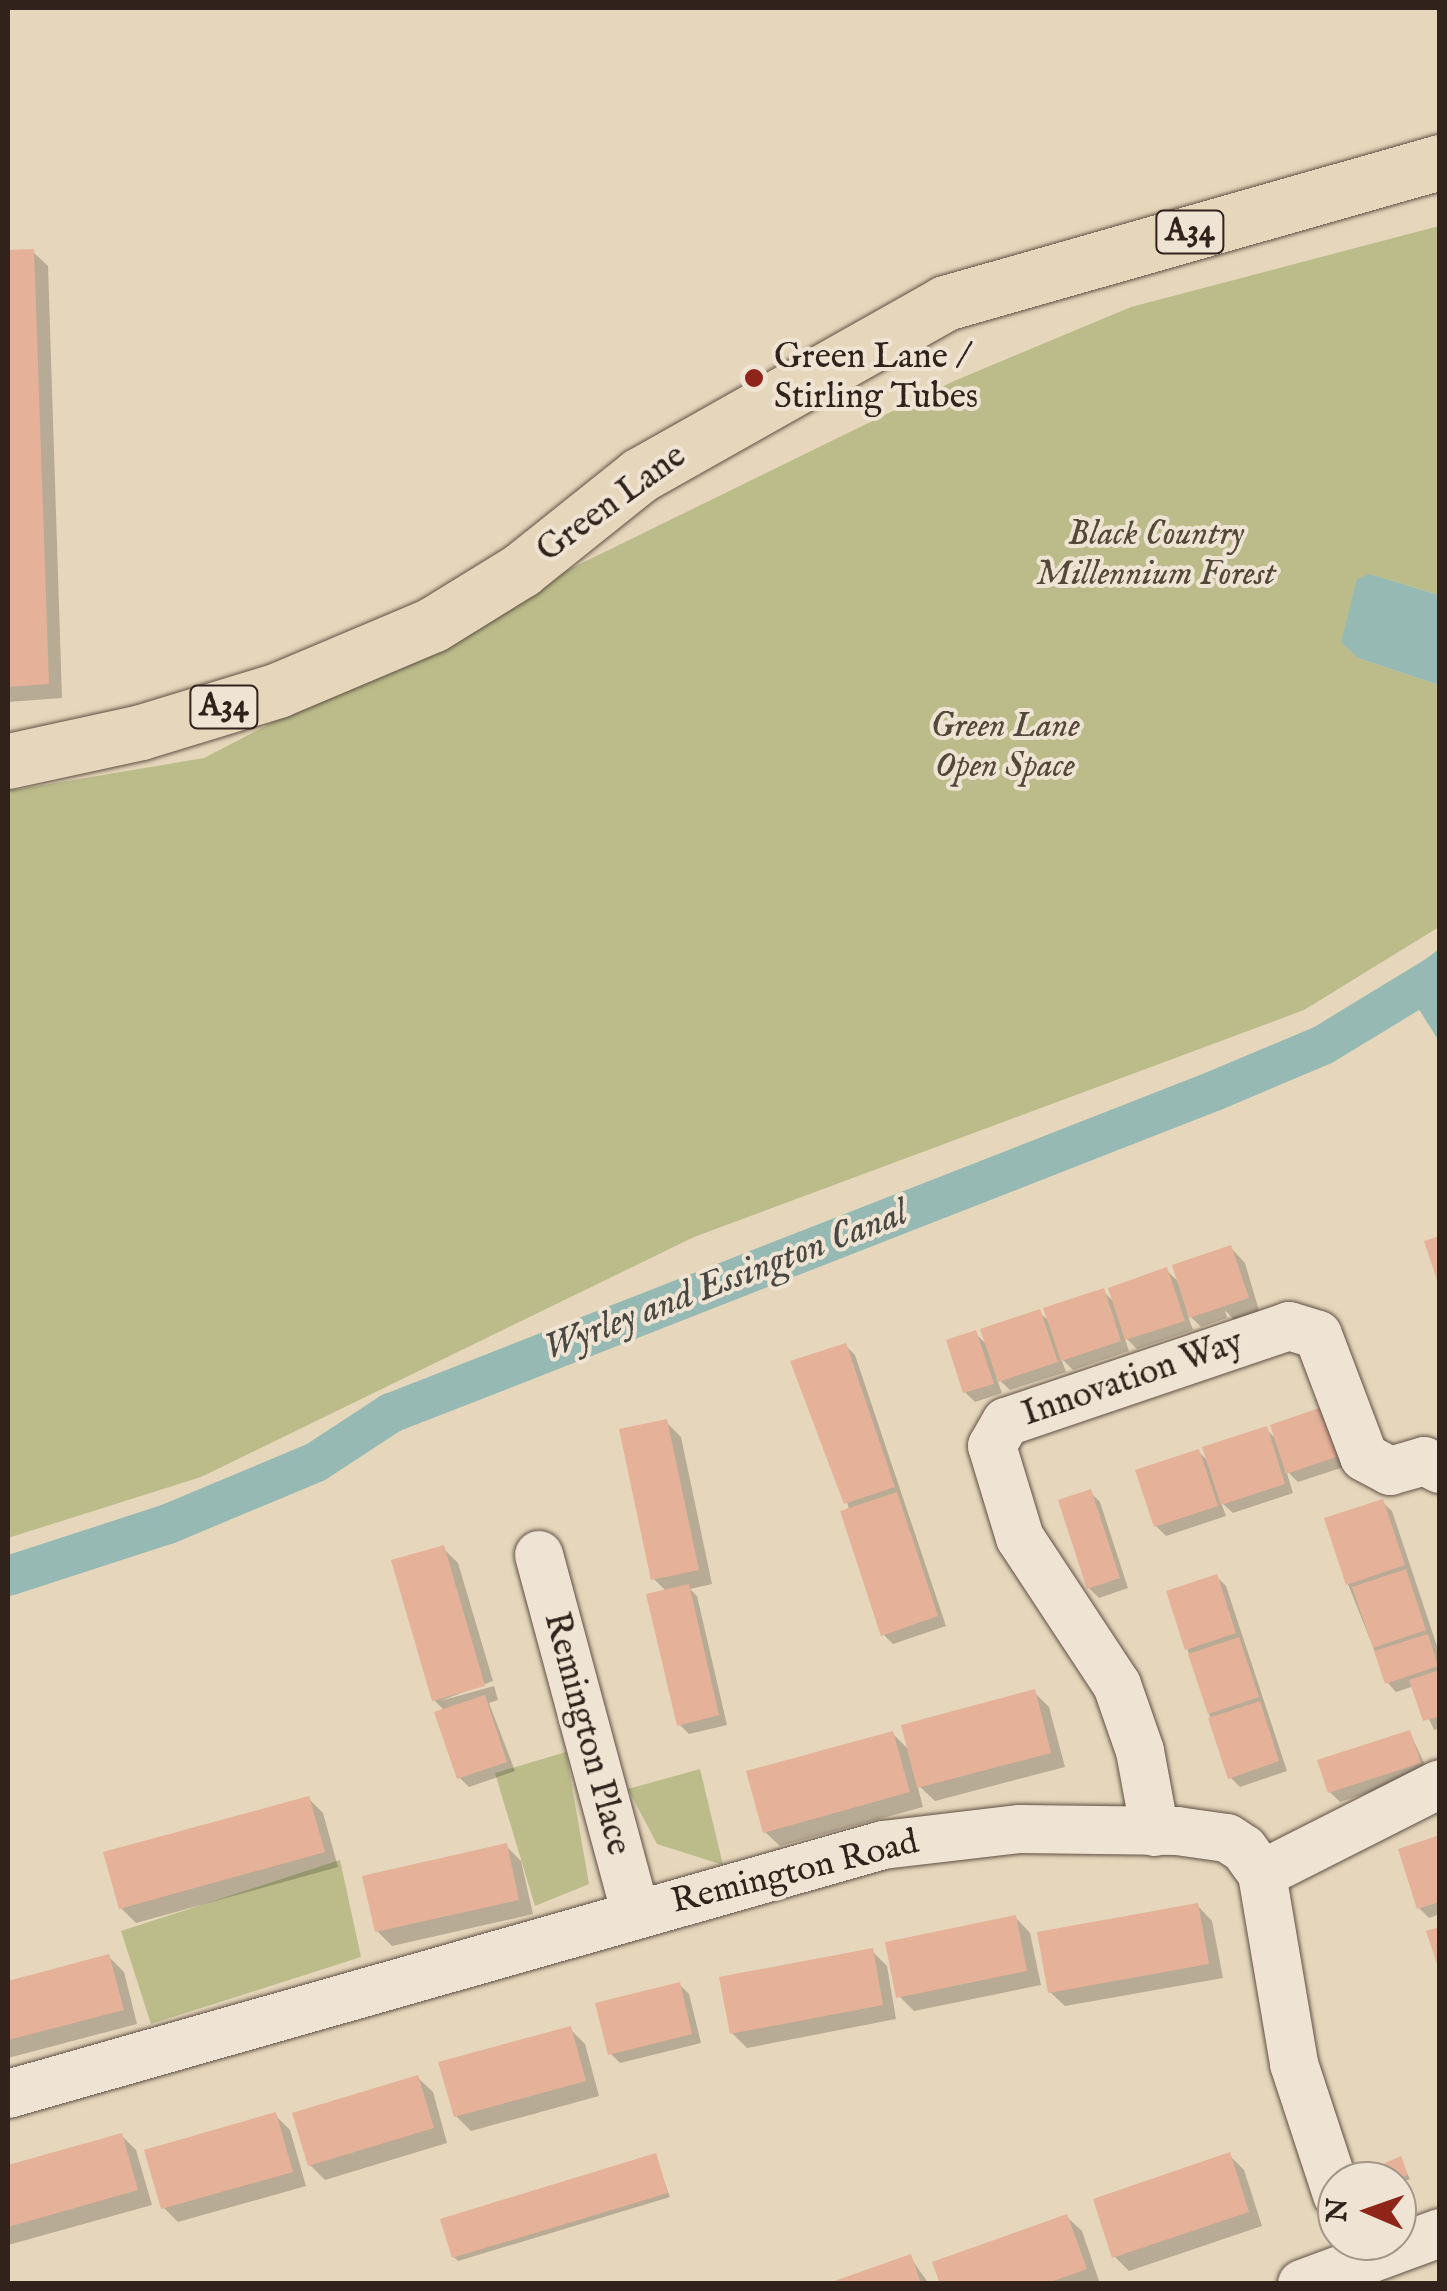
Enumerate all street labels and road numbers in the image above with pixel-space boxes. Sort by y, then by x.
road number: A34 [1155,205,1225,259]
street label: Green Lane [529,436,695,572]
road number: A34 [189,680,259,734]
street label: Innovation Way [1017,1322,1249,1436]
street label: Remington Place [533,1608,639,1860]
street label: Remington Road [667,1822,923,1924]

